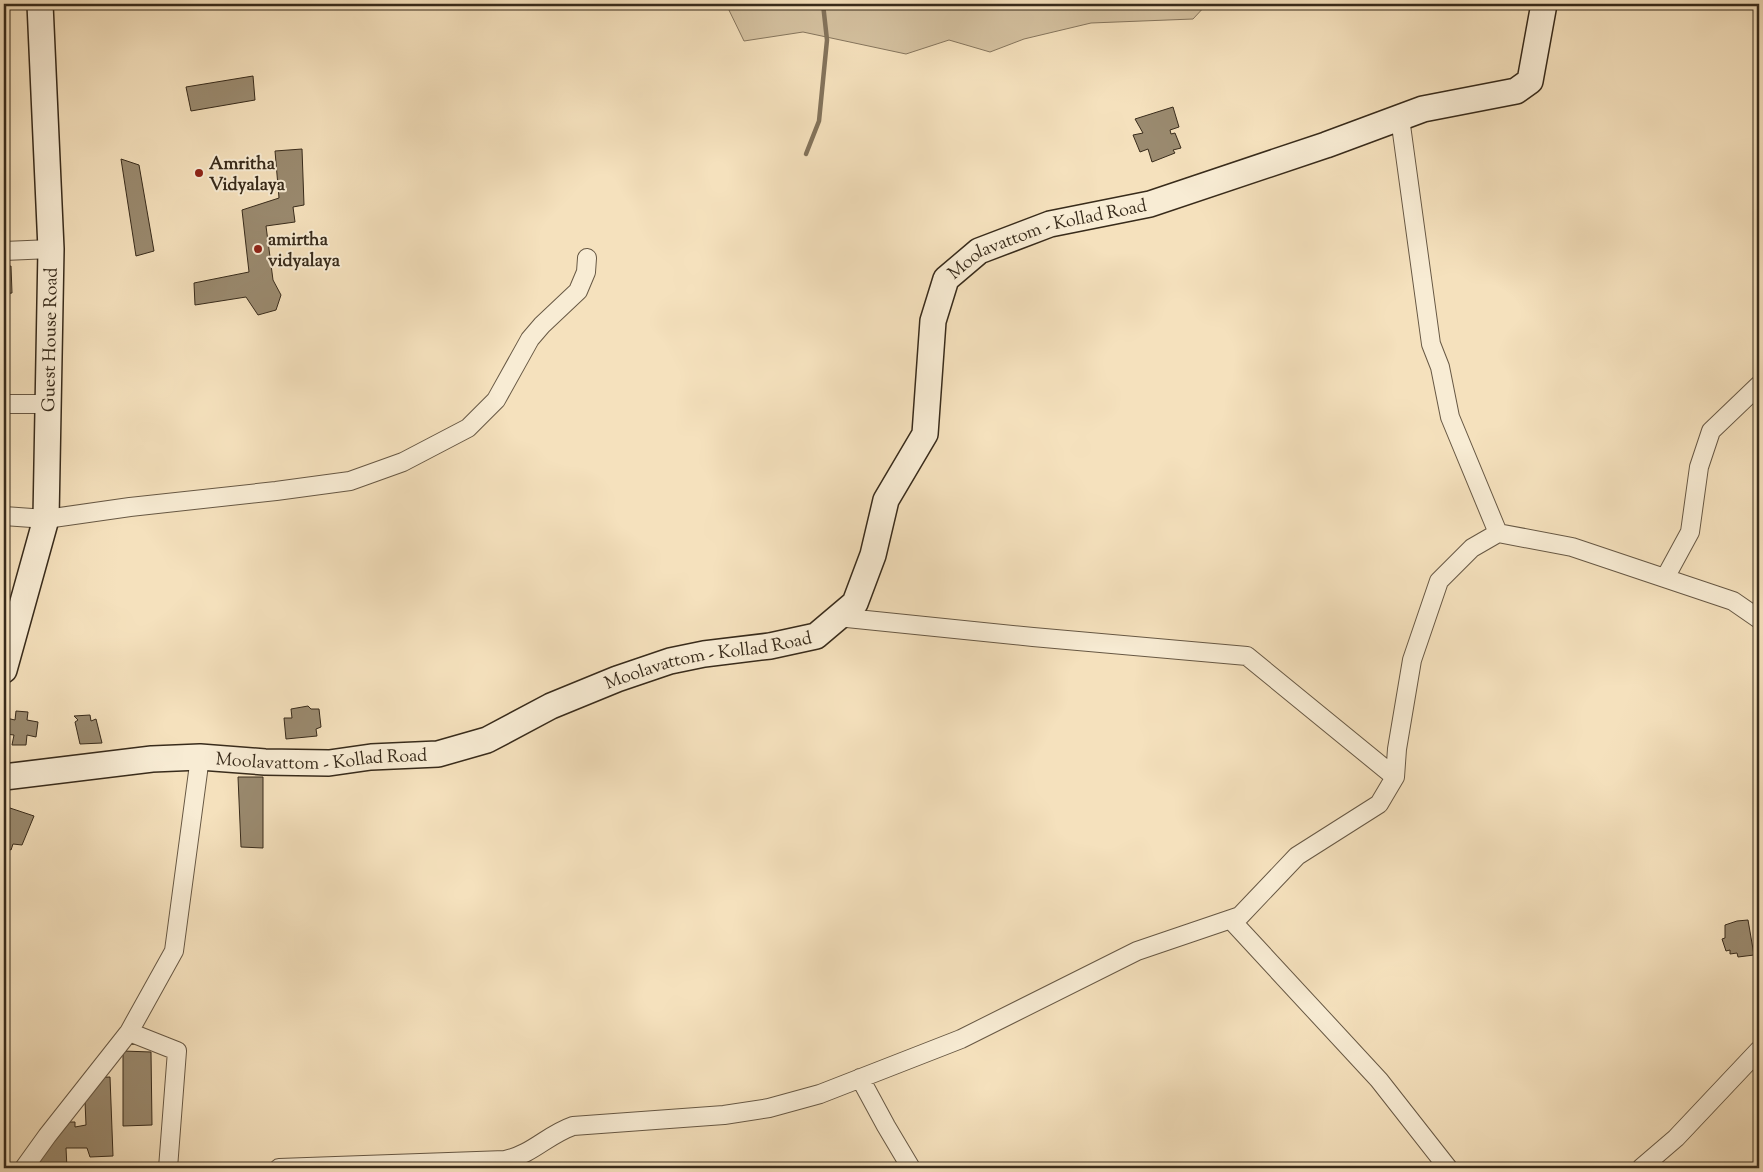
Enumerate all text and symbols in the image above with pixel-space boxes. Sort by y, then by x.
place label: Amritha Vidyalaya [209,152,286,199]
marker: Amritha Vidyalaya [193,167,205,179]
street label: Moolavattom - Kollad Road [943,194,1149,287]
place label: amirtha vidyalaya [268,228,341,275]
marker: amirtha vidyalaya [252,243,264,255]
street label: Guest House Road [37,267,66,412]
street label: Moolavattom - Kollad Road [601,626,815,698]
street label: Moolavattom - Kollad Road [215,743,428,778]

